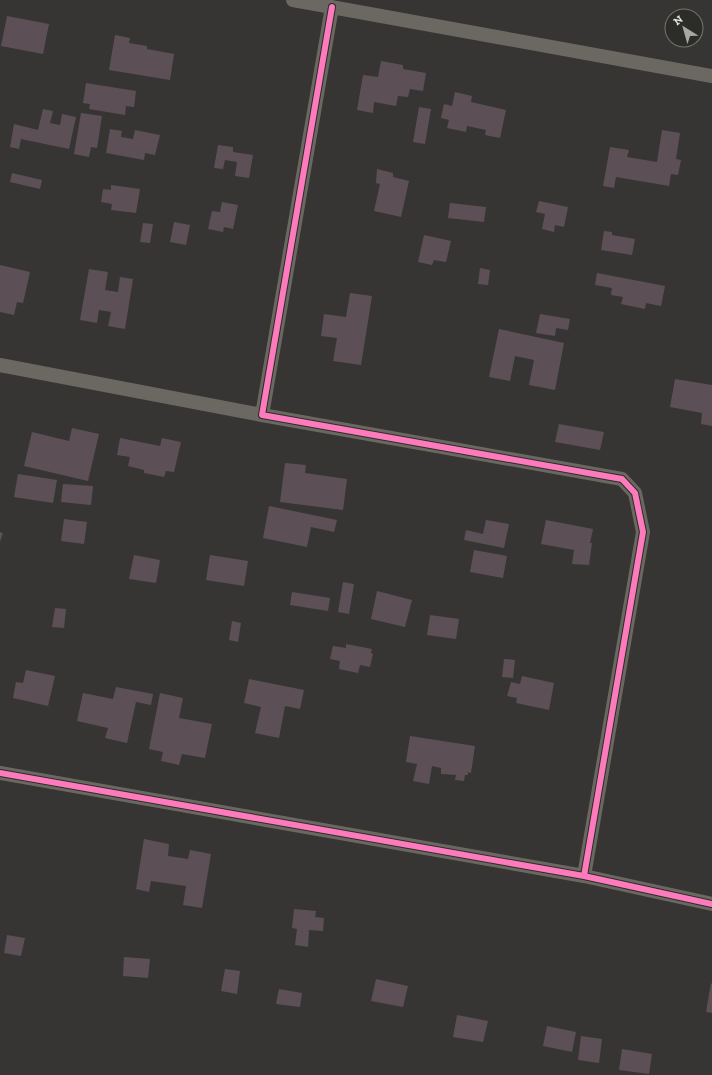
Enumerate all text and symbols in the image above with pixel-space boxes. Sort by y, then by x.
north arrow [664,8,704,48]
text: N [671,12,686,28]

